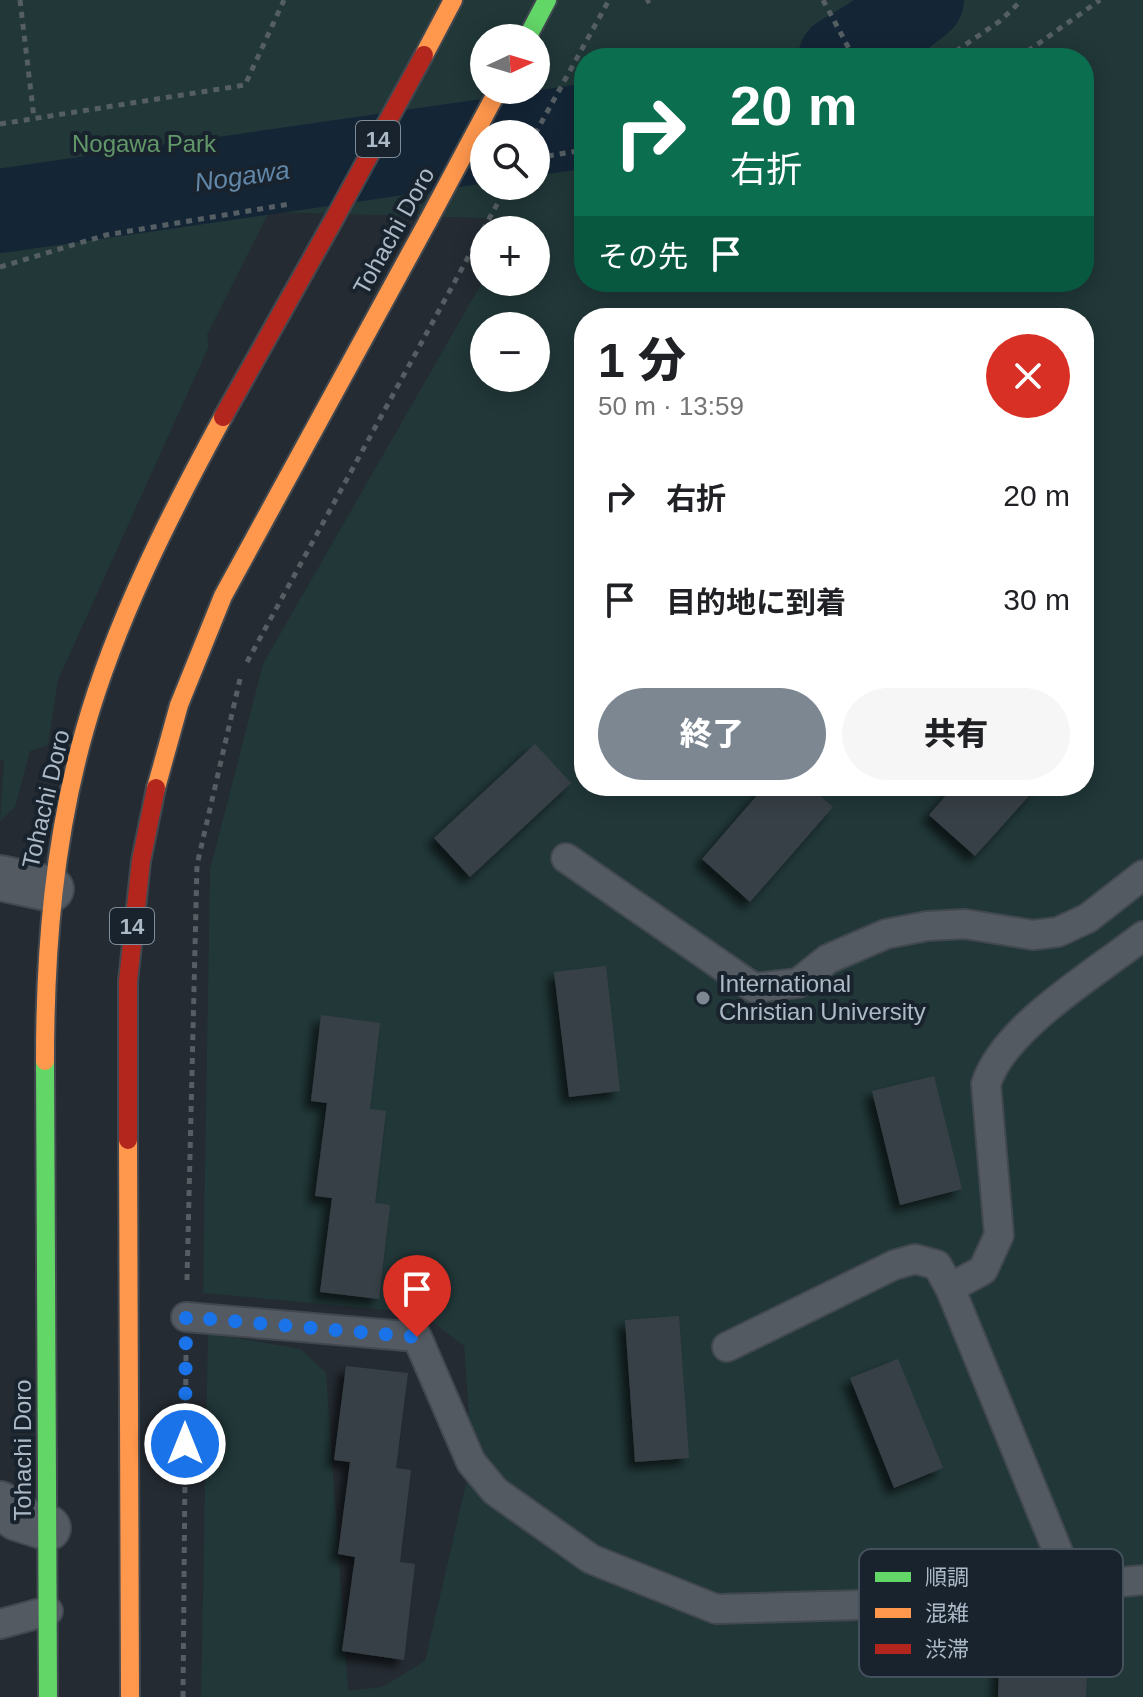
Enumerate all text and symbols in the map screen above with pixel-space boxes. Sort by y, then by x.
north arrow [470,24,550,104]
map controls [470,24,550,392]
text: 20 m [730,74,858,137]
icon: right [598,80,702,184]
button: search [470,120,550,200]
road number: 14 [356,121,400,157]
park label: Nogawa Park [72,130,217,157]
text: 右折 [730,149,802,190]
water label: Nogawa [193,155,291,197]
street label: Tohachi Doro [347,162,440,299]
button: + [470,216,550,296]
icon: arrive [704,232,748,276]
text: その先 [598,240,688,273]
button: − [470,312,550,392]
text: 1 分 [598,334,686,387]
button: close [986,334,1070,418]
text: 50 m · 13:59 [598,391,744,421]
icon: right [598,474,642,518]
text: 20 m [1003,479,1070,512]
text: 右折 [666,482,726,515]
icon: arrive [598,578,642,622]
text: 30 m [1003,583,1070,616]
text: 目的地に到着 [666,586,846,619]
button: 終了 [598,688,826,780]
button: 共有 [842,688,1070,780]
street label: Tohachi Doro [16,727,75,871]
road number: 14 [110,908,154,944]
place label: International Christian University [719,970,926,1025]
marker: International Christian University [694,989,712,1007]
pin [383,1255,451,1337]
icon: arrive [395,1267,439,1311]
street label: Tohachi Doro [9,1379,36,1521]
position arrow [143,1402,227,1486]
legend [859,1549,1123,1677]
text: 順調 [925,1565,969,1590]
text: 混雑 [925,1601,969,1626]
text: 渋滞 [925,1637,969,1662]

